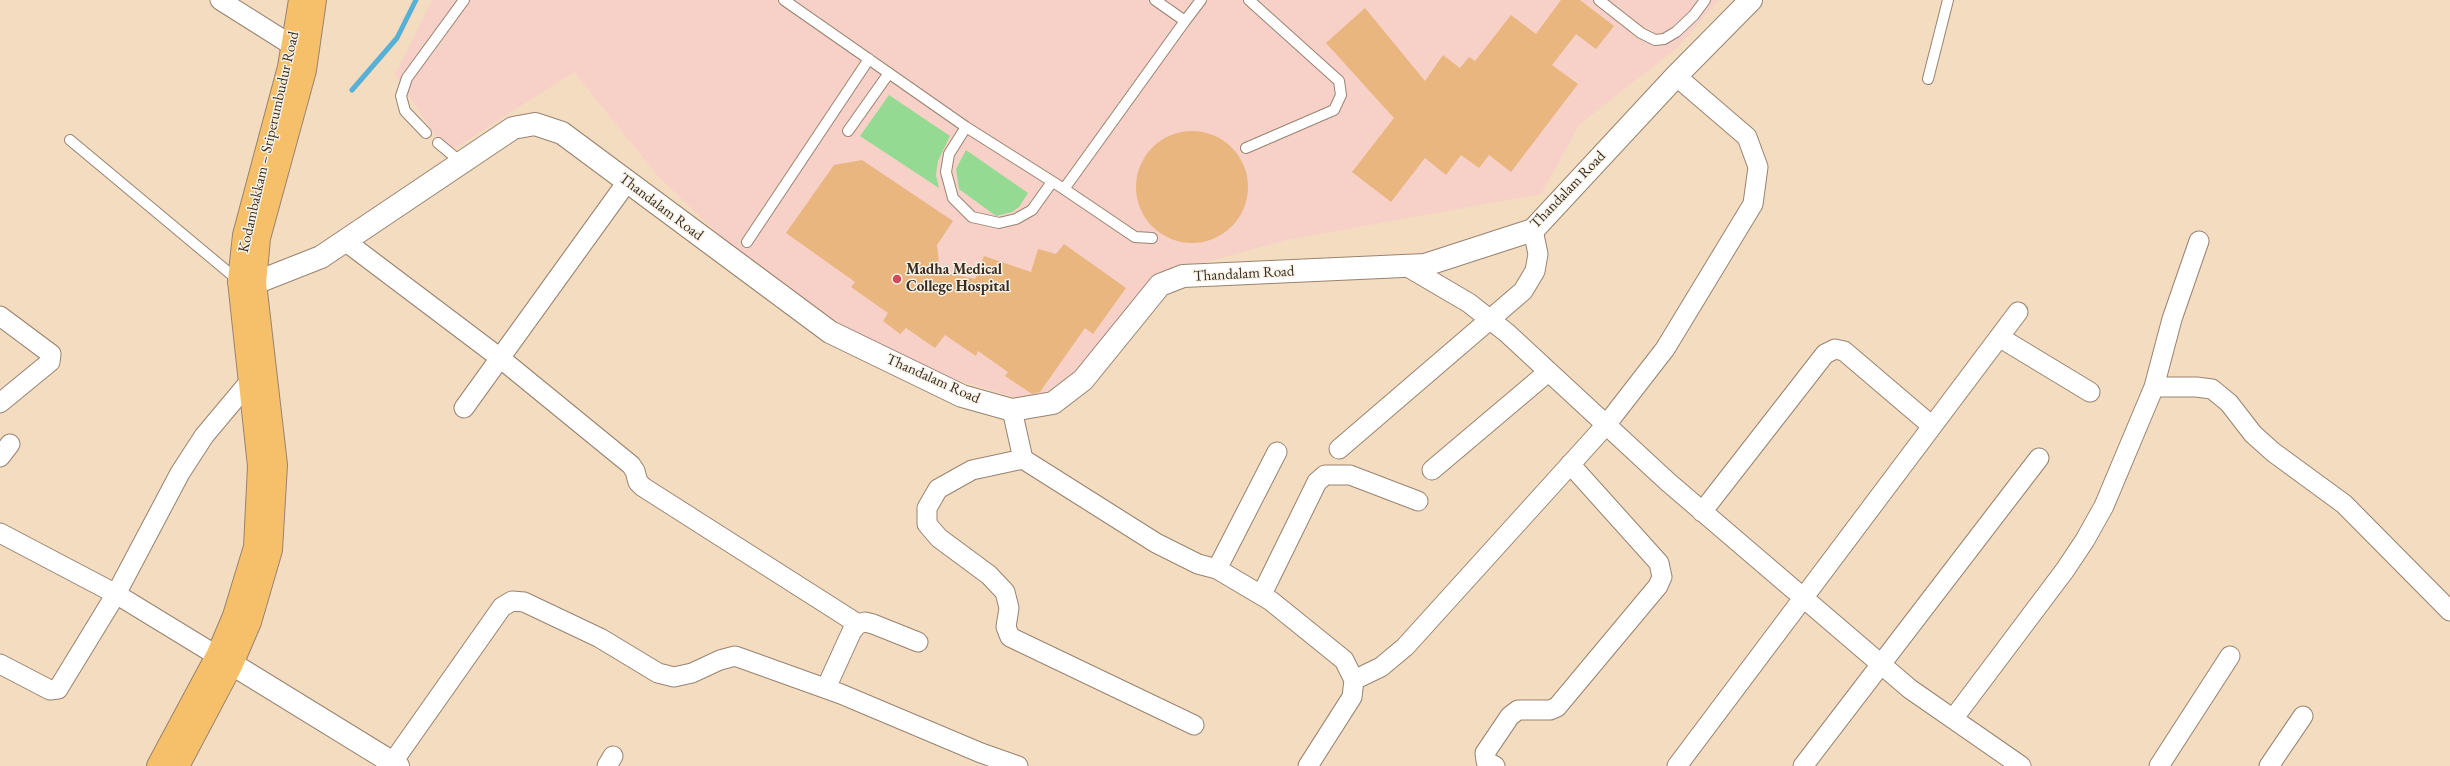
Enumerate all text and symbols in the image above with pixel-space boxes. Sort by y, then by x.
street label: Kodambakkam – Sriperumbudur Road [235,30,303,254]
street label: Thandalam Road [1526,147,1610,233]
street label: Thandalam Road [615,169,707,245]
place label: Madha Medical College Hospital [906,261,1010,296]
street label: Thandalam Road [1193,262,1295,286]
marker: Madha Medical College Hospital [891,273,903,285]
street label: Thandalam Road [883,350,983,408]

